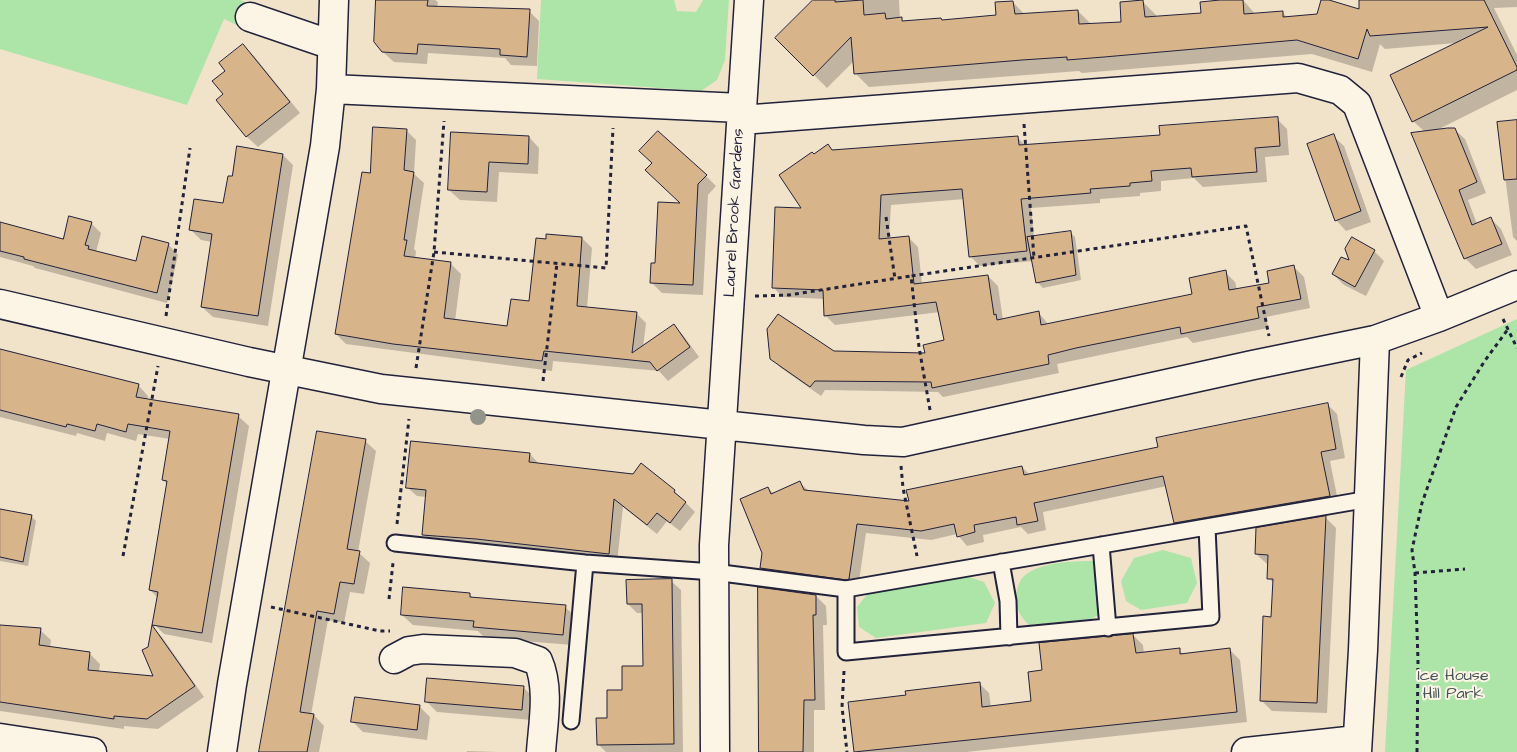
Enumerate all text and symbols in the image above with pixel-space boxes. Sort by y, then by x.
street label: Laurel Brook Gardens [721,128,749,298]
park label: Ice House Hill Park [1417,667,1489,705]

